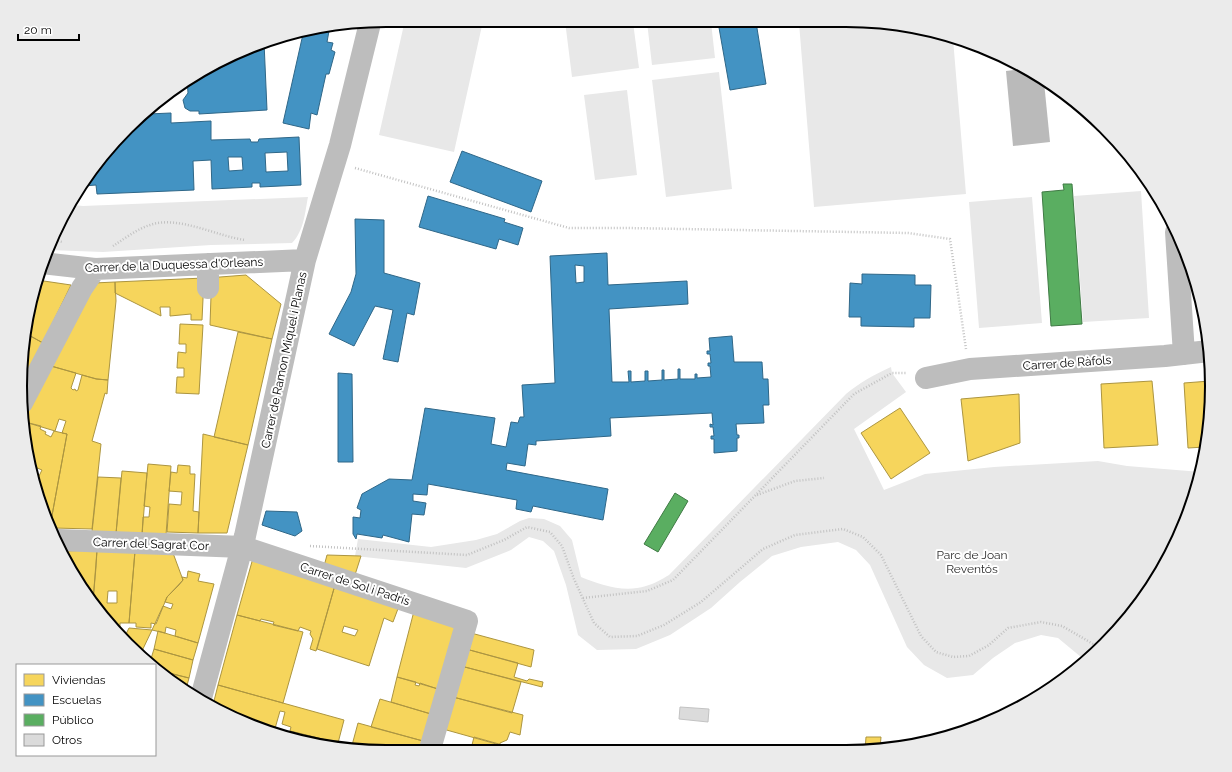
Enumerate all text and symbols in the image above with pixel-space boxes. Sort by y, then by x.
scale bar [18,16,79,42]
text: 20 m [24,23,52,37]
street label: Carrer de la Duquessa d'Orleans [85,255,264,275]
street label: Carrer de Ramon Miquel i Planas [258,270,310,450]
street label: Carrer de Ràfols [1022,353,1112,373]
street label: Carrer del Sagrat Cor [93,535,210,553]
park label: Parc de Joan Reventós [936,548,1008,576]
street label: Carrer de Sol i Padrís [298,560,412,608]
legend [16,664,156,756]
text: Viviendas [52,673,106,687]
text: Escuelas [52,693,102,707]
text: Público [52,713,94,727]
text: Otros [52,733,82,747]

